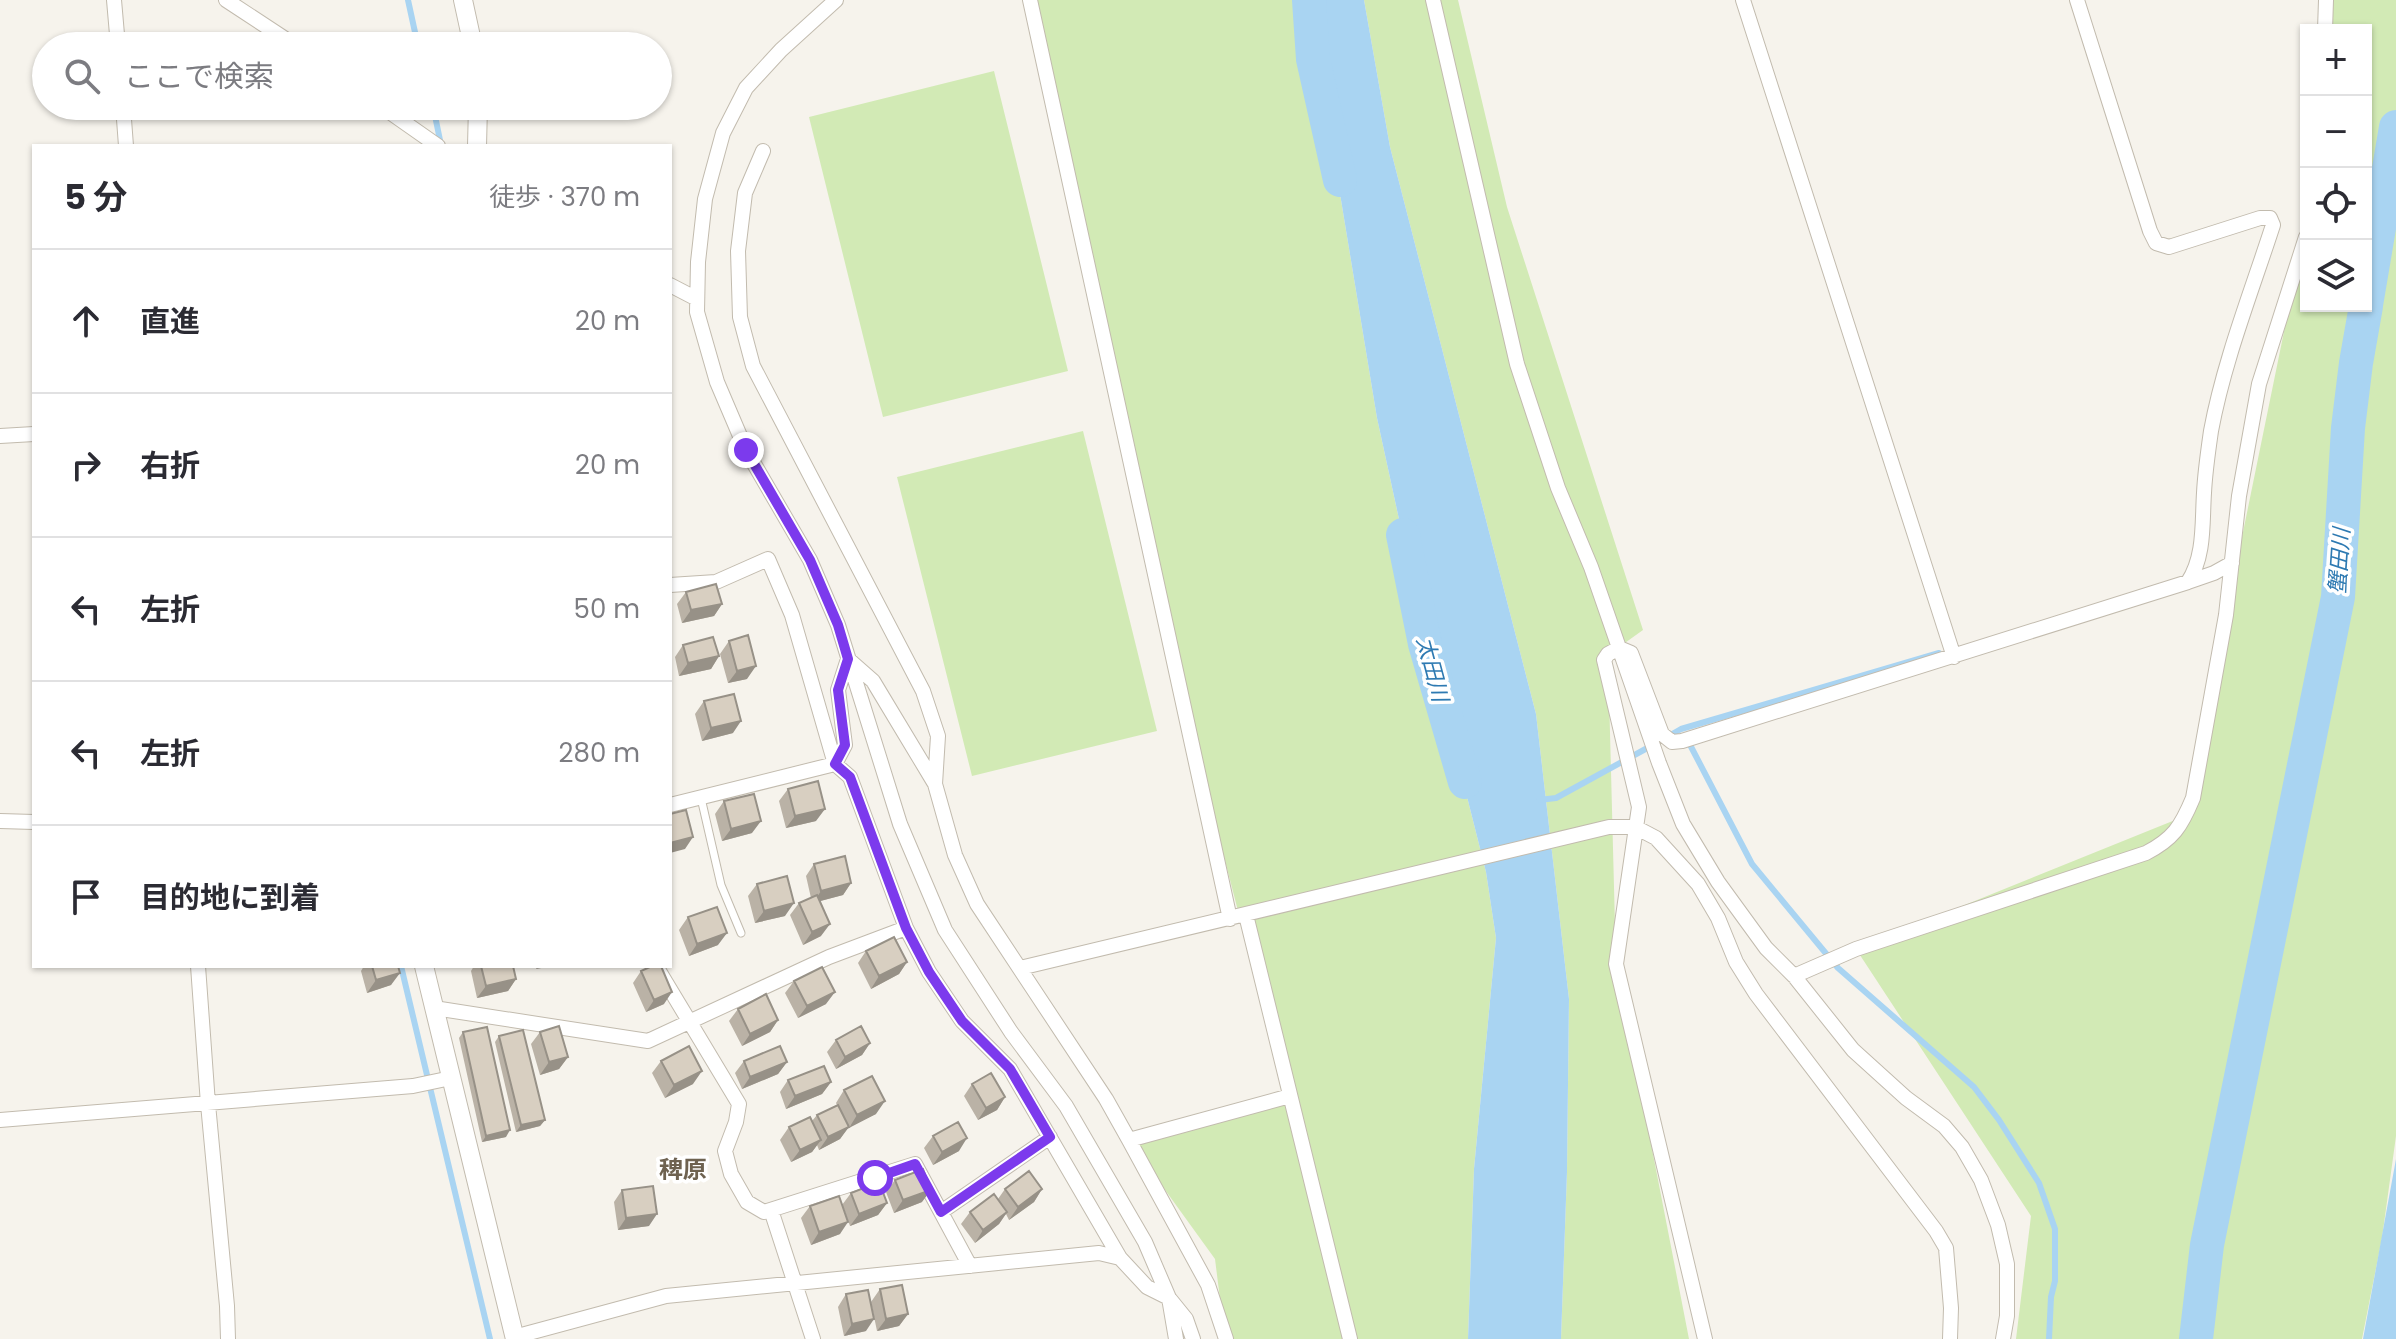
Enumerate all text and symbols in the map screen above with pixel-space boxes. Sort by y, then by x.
map controls [2300,24,2372,312]
button: + [2300,24,2372,96]
search box [32,32,672,120]
icon: search [60,54,104,98]
text: ここで検索 [124,55,274,98]
button: − [2300,96,2372,168]
button: locate [2300,168,2372,240]
text: 5 分 [64,173,127,221]
text: 徒歩 · 370 m [489,179,640,215]
button: layers [2300,240,2372,312]
icon: ahead [64,299,108,343]
text: 直進 [140,300,200,343]
text: 20 m [575,303,640,339]
route end [728,432,764,468]
icon: right [64,443,108,487]
text: 右折 [140,444,200,487]
text: 20 m [575,447,640,483]
water label: 蟹田川 [2322,525,2357,595]
icon: left [64,587,108,631]
text: 左折 [140,588,200,631]
text: 50 m [574,591,640,627]
water label: 太田川 [1409,633,1457,707]
icon: left [64,731,108,775]
text: 左折 [140,732,200,775]
text: 280 m [559,735,640,771]
icon: arrive [64,875,108,919]
text: 目的地に到着 [140,876,320,919]
district label: 稗原 [659,1153,707,1186]
route start [857,1160,893,1196]

